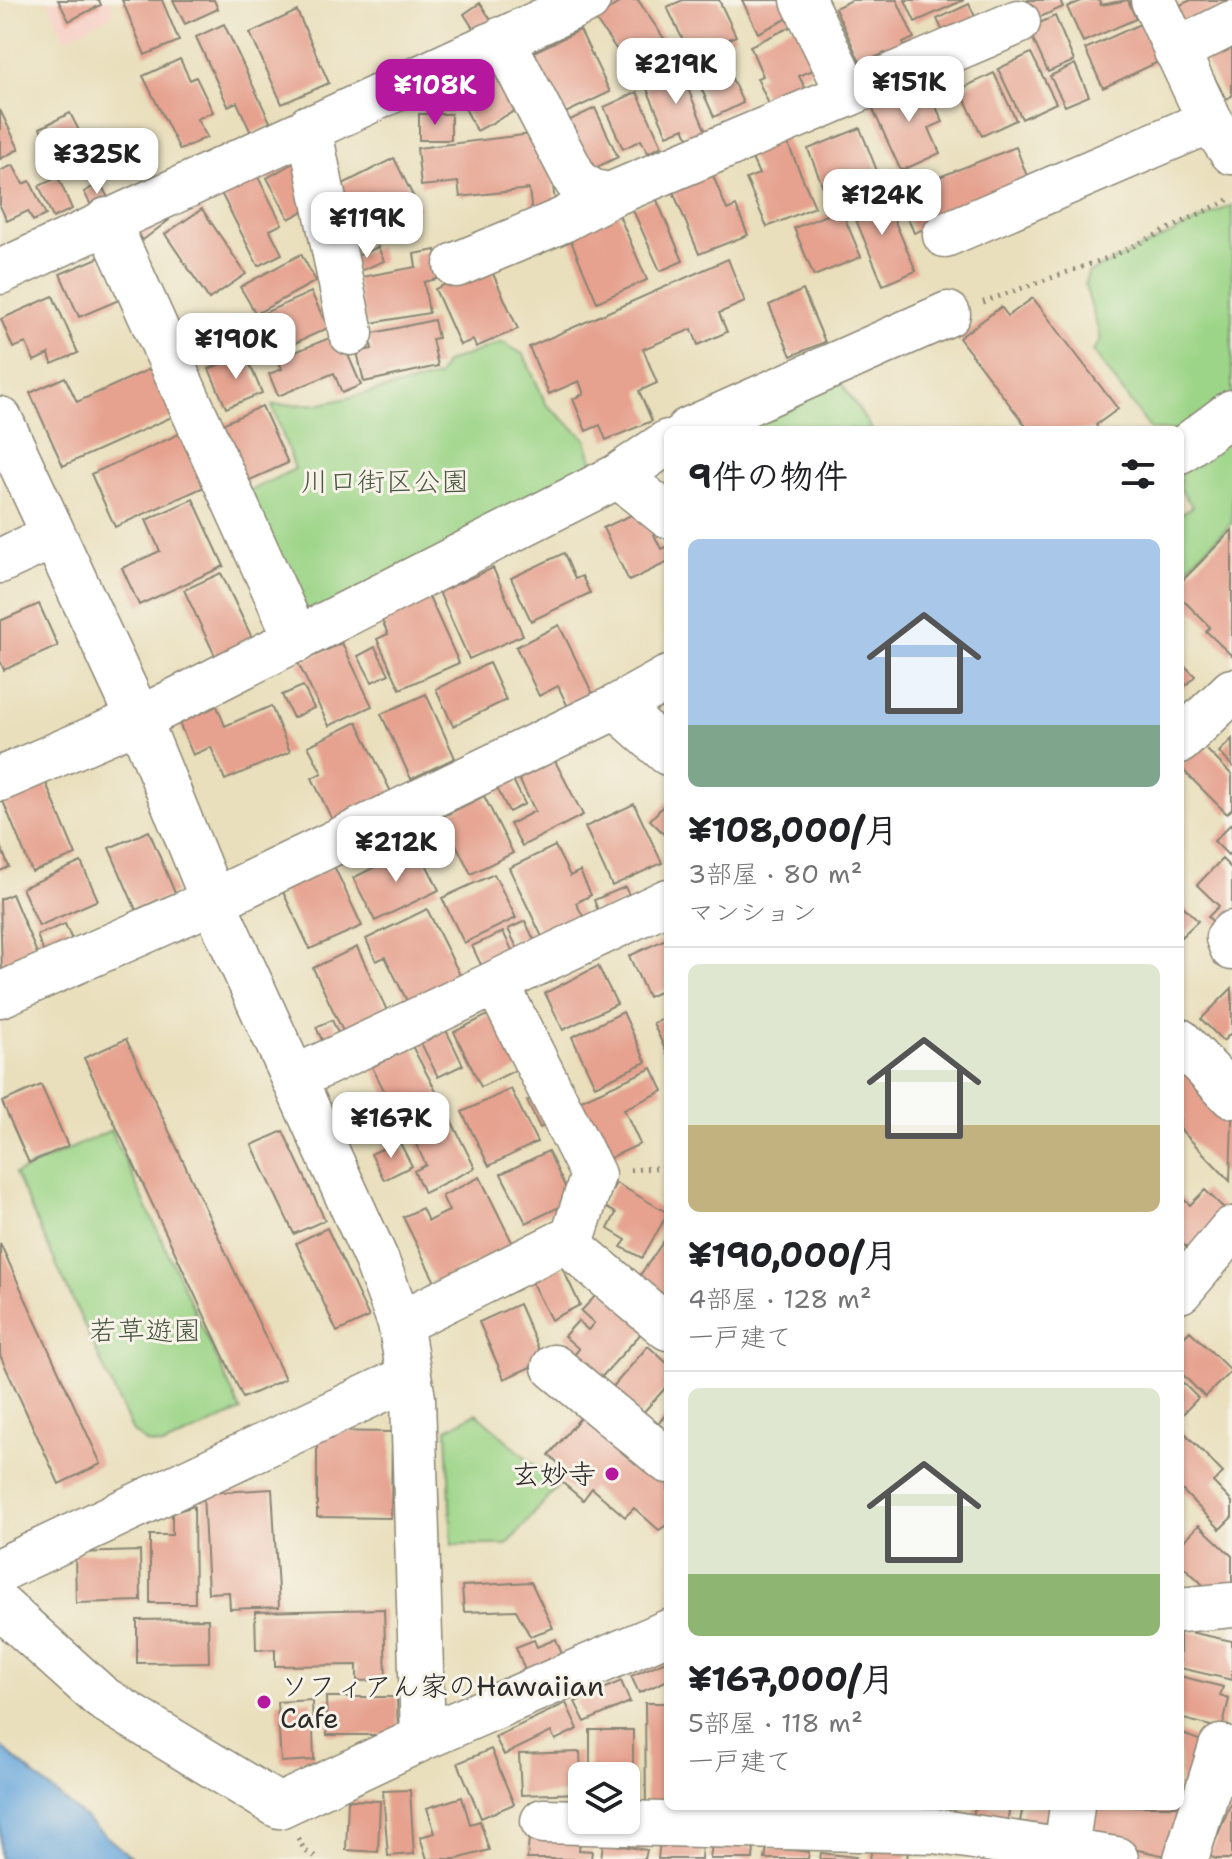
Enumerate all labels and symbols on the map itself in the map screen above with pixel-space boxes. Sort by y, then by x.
pin: ¥219K [620,38,732,106]
pin: ¥151K [853,56,965,124]
pin: ¥108K [379,59,491,127]
pin: ¥325K [41,128,153,196]
pin: ¥124K [826,169,938,237]
pin: ¥119K [311,192,423,260]
pin: ¥190K [180,313,292,381]
park label: 川口街区公園 [301,462,469,500]
pin: ¥212K [340,816,452,884]
pin: ¥167K [335,1092,447,1160]
park label: 若草遊園 [89,1311,201,1349]
place label: 玄妙寺 [512,1455,596,1493]
marker: 玄妙寺 [603,1465,621,1483]
place label: ソフィアん家のHawaiian Cafe [280,1667,604,1737]
marker: ソフィアん家のHawaiian Cafe [255,1693,273,1711]

